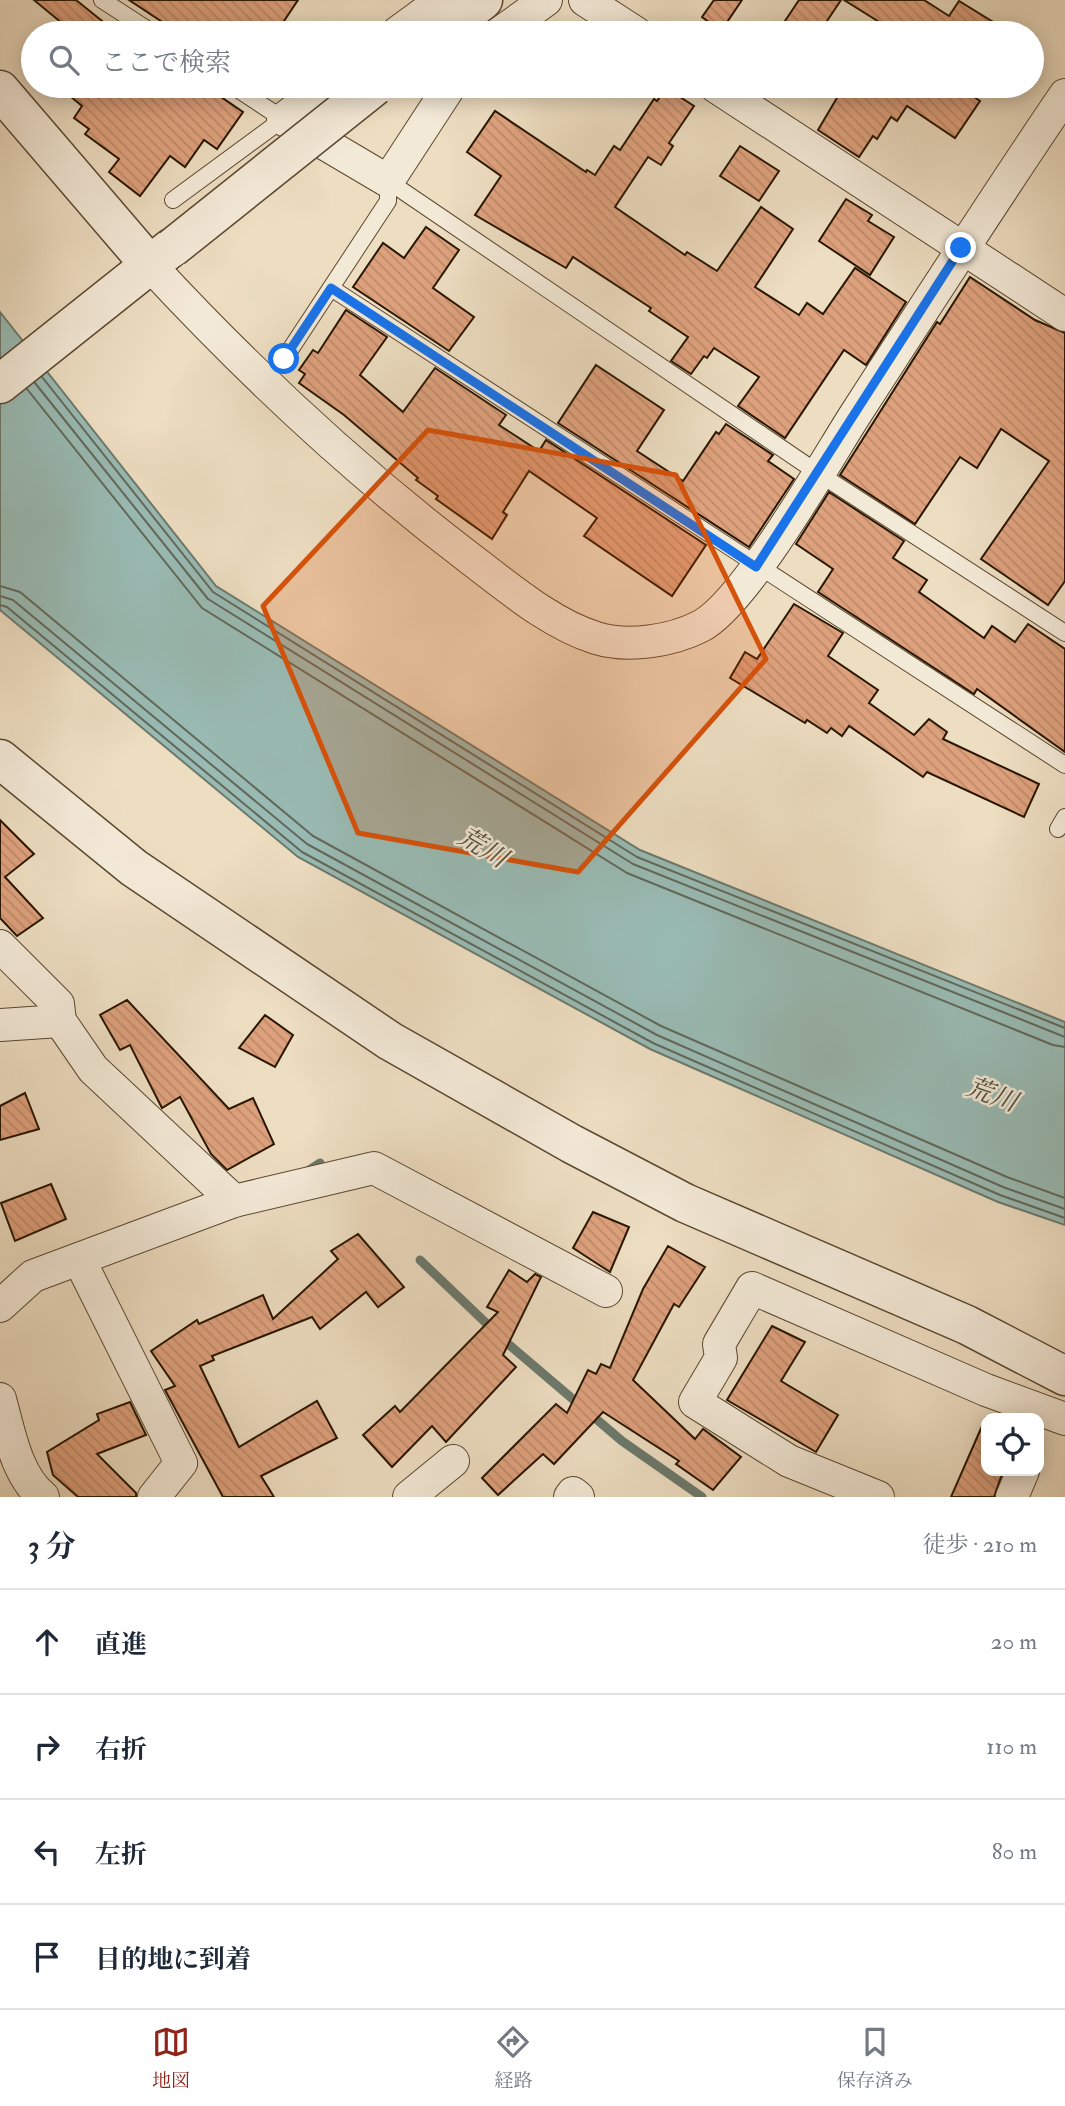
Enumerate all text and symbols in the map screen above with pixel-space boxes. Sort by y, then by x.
search box [21,21,1044,98]
icon: search [45,41,83,79]
text: ここで検索 [101,47,231,79]
route end [945,232,976,263]
route start [268,343,299,374]
water label: 荒川 [452,821,516,877]
water label: 荒川 [962,1071,1024,1120]
map controls [981,1413,1044,1476]
button: locate [981,1413,1044,1476]
text: 3 分 [28,1528,76,1565]
text: 徒歩 · 210 m [923,1530,1037,1559]
icon: ahead [28,1623,66,1661]
text: 20 m [991,1627,1037,1656]
text: 直進 [95,1629,147,1661]
icon: right [28,1728,66,1766]
text: 110 m [986,1732,1037,1761]
text: 右折 [95,1734,147,1766]
icon: left [28,1833,66,1871]
text: 80 m [992,1837,1037,1866]
text: 左折 [95,1839,147,1871]
icon: arrive [28,1938,66,1976]
text: 目的地に到着 [95,1944,251,1976]
tab: 地図 [152,2023,190,2093]
tab: 経路 [494,2023,533,2093]
tab: 保存済み [837,2023,913,2093]

